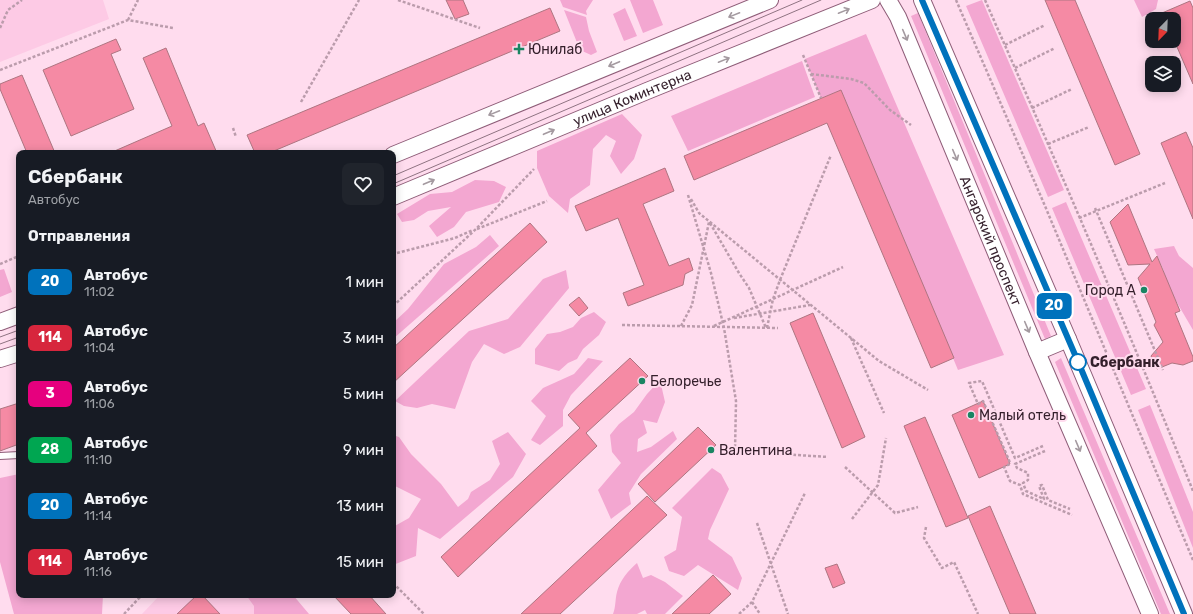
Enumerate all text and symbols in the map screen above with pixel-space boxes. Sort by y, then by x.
one-way arrow [838,7,850,15]
one-way arrow [729,11,741,19]
north arrow [1145,12,1181,48]
map controls [1145,12,1181,92]
one-way arrow [902,29,909,41]
place label: Юнилаб [528,41,582,58]
marker: Юнилаб [513,43,525,55]
one-way arrow [717,55,729,63]
button: layers [1145,56,1181,92]
one-way arrow [609,61,621,69]
street label: улица Коминтерна [571,66,694,130]
one-way arrow [488,110,500,118]
one-way arrow [542,128,554,135]
one-way arrow [952,149,959,161]
button: heart [342,163,384,205]
text: Сбербанк [28,165,123,188]
street label: Ангарский проспект [956,173,1025,308]
one-way arrow [422,178,434,186]
text: Автобус [28,192,80,207]
text: Отправления [28,227,130,245]
text: Автобус [84,266,148,284]
text: 20 [41,273,59,290]
text: 1 мин [345,273,384,291]
place label: Город А [1085,282,1137,299]
text: 11:02 [84,284,114,299]
marker: Город А [1139,285,1149,295]
line badge: 20 [1036,293,1072,319]
text: 20 [1045,297,1063,314]
one-way arrow [1023,320,1031,332]
text: Автобус [84,322,148,340]
text: 114 [38,329,62,346]
text: 3 мин [343,329,384,347]
text: 11:04 [84,340,115,355]
marker: Сбербанк [1069,353,1087,371]
place label: Сбербанк [1090,354,1160,371]
place label: Белоречье [650,373,722,390]
marker: Белоречье [637,376,647,386]
text: Автобус [84,378,148,396]
text: 3 [45,385,55,402]
text: 5 мин [343,385,384,403]
text: 11:06 [84,396,115,411]
place label: Малый отель [979,407,1066,424]
marker: Малый отель [966,410,976,420]
text: Автобус [84,434,148,452]
one-way arrow [1075,440,1082,452]
text: 28 [41,441,59,458]
text: 9 мин [343,441,384,459]
place label: Валентина [719,442,793,459]
marker: Валентина [706,445,716,455]
text: 11:10 [84,452,112,467]
text: Автобус [84,490,148,508]
text: 20 [41,497,59,514]
text: 13 мин [336,497,384,515]
text: 11:14 [84,508,112,523]
text: Автобус [84,546,148,564]
text: 114 [38,553,62,570]
text: 15 мин [336,553,384,571]
text: 11:16 [84,564,112,579]

